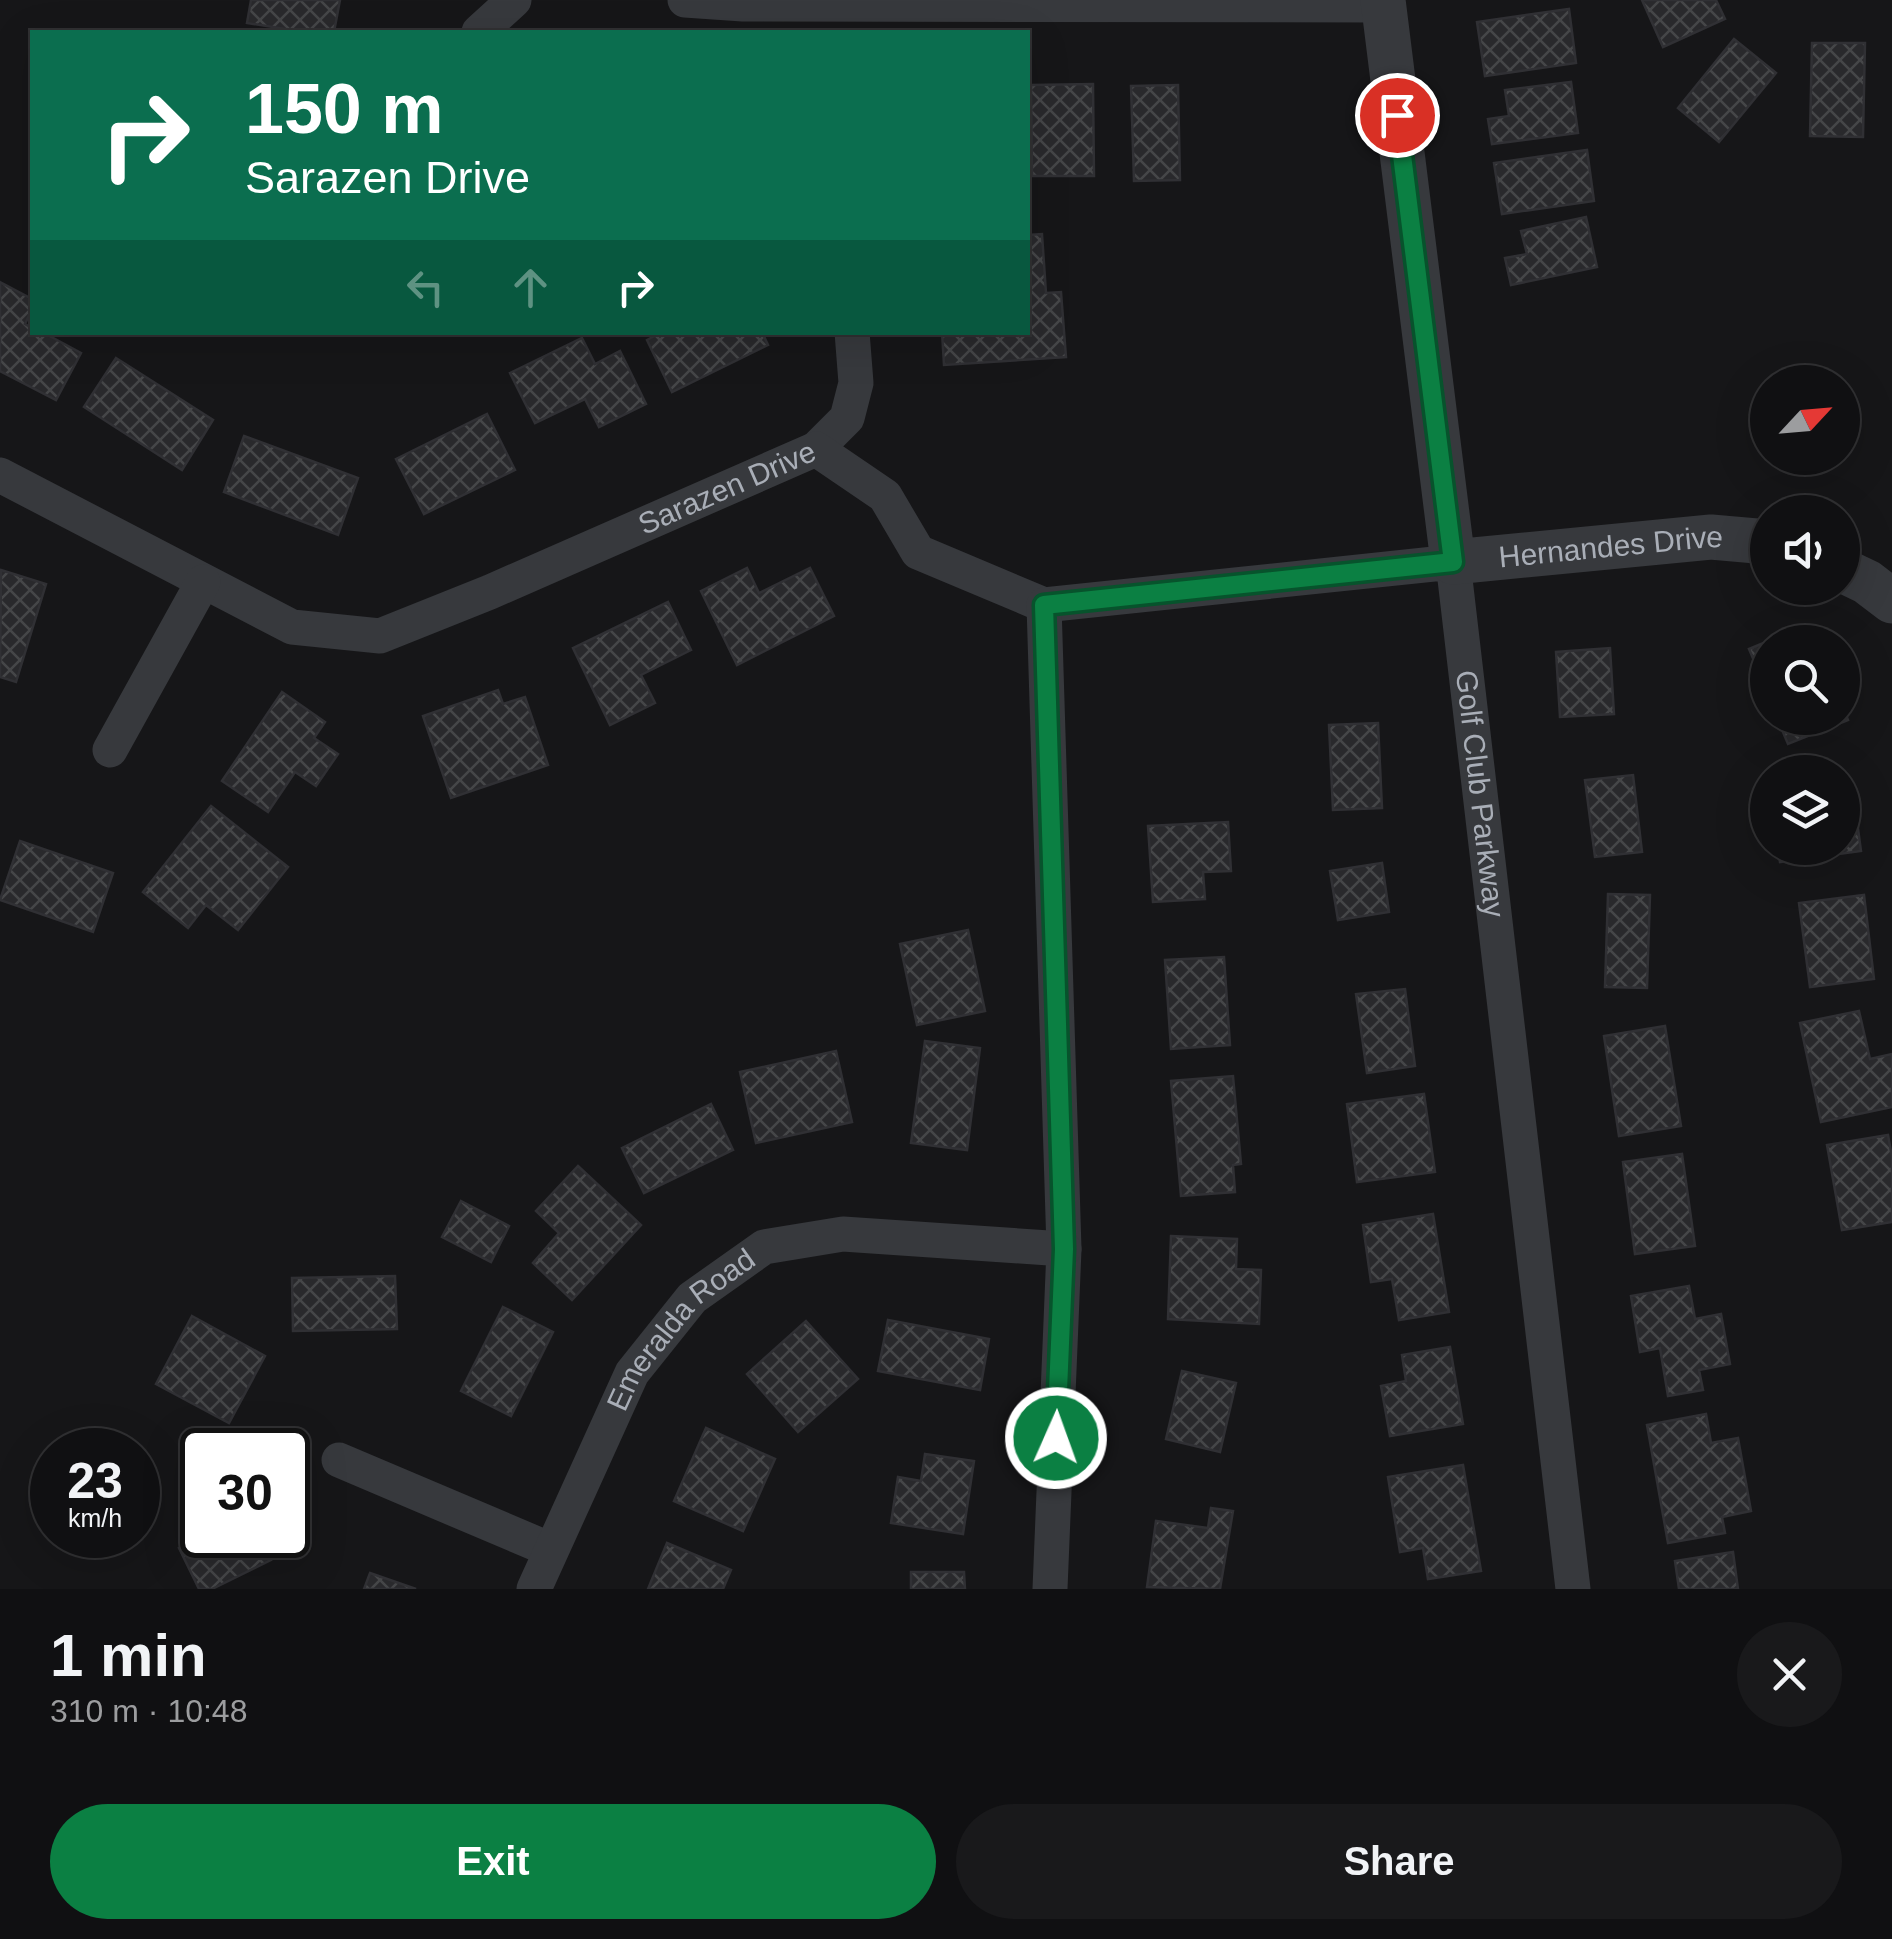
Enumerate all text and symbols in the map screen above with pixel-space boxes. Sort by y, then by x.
icon: right [80,70,210,200]
text: 150 m [245,70,443,148]
pin [1355,73,1440,158]
icon: arrive [1370,88,1425,143]
text: Sarazen Drive [245,152,530,203]
icon: left [398,260,453,315]
icon: ahead [503,260,558,315]
icon: right [608,260,663,315]
north arrow [1750,365,1860,475]
map controls [1750,365,1860,865]
street label: Sarazen Drive [633,434,821,541]
button: sound [1750,495,1860,605]
street label: Hernandes Drive [1497,520,1724,573]
button: search [1750,625,1860,735]
street label: Golf Club Parkway [1450,668,1511,919]
button: layers [1750,755,1860,865]
street label: Emeralda Road [600,1242,761,1416]
position arrow [1004,1386,1108,1490]
speed limit sign: 30 [180,1428,310,1558]
text: 23 [67,1453,123,1509]
text: km/h [68,1504,122,1532]
text: 1 min [50,1622,207,1689]
button: close [1737,1622,1842,1727]
text: 310 m · 10:48 [50,1693,247,1729]
button: Exit [50,1804,936,1919]
button: Share [956,1804,1842,1919]

